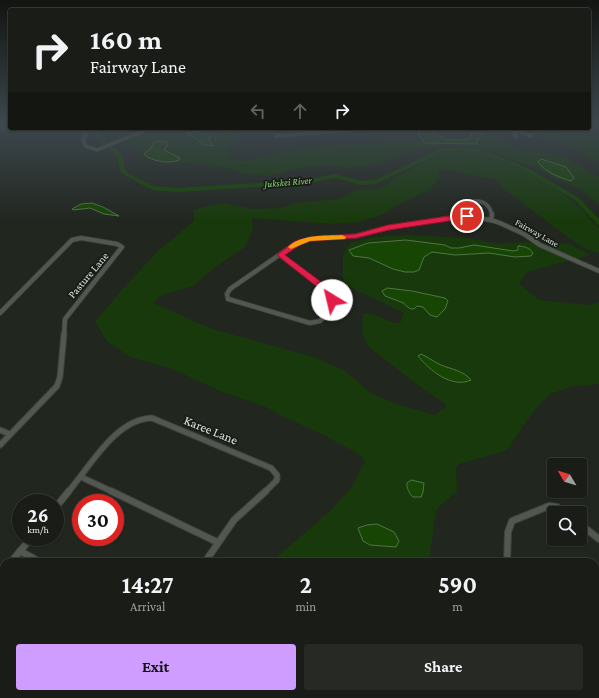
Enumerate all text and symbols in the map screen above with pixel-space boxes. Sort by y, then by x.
icon: right [24,24,76,76]
text: 160 m [90,24,162,55]
text: Fairway Lane [90,57,186,77]
icon: left [247,100,269,122]
icon: ahead [289,100,311,122]
icon: right [331,100,353,122]
water label: Jukskei River [262,174,313,190]
pin [450,199,484,233]
icon: arrive [456,205,478,227]
street label: Fairway Lane [514,217,560,249]
street label: Pasture Lane [65,250,111,300]
position arrow [311,279,353,321]
street label: Karee Lane [182,412,240,448]
north arrow [547,458,587,498]
map controls [547,458,587,546]
speed limit sign: 30 [72,494,124,546]
text: 26 [27,504,49,526]
button: search [547,506,587,546]
text: km/h [27,524,49,535]
text: 14:27 [122,571,174,598]
text: 2 [300,571,312,598]
text: 590 [438,571,477,598]
text: Arrival [130,599,165,614]
text: min [295,599,316,614]
text: m [452,599,463,614]
button: Exit [16,644,296,690]
button: Share [304,644,583,690]

